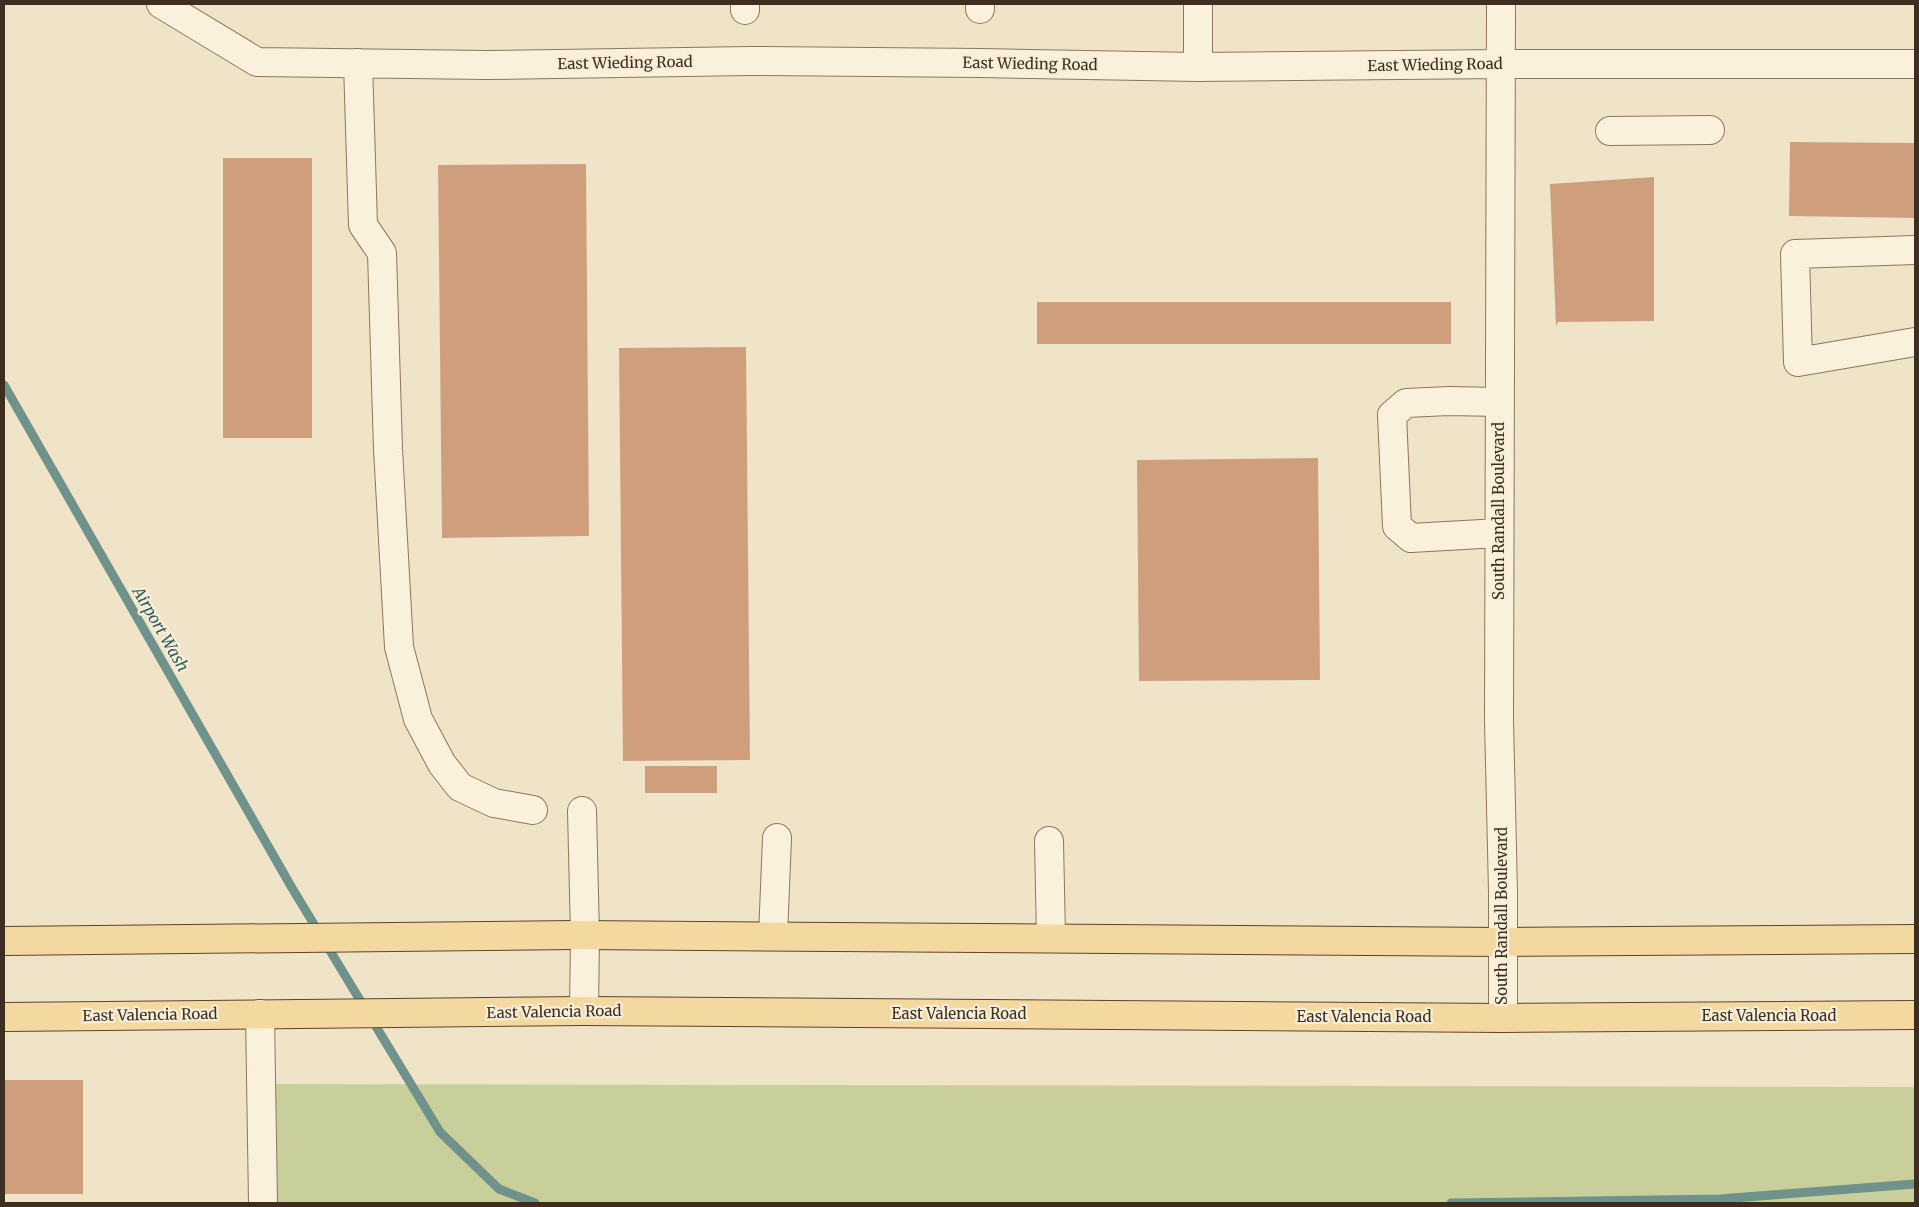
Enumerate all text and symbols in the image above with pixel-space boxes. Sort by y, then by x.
street label: East Wieding Road [557,52,693,73]
street label: East Wieding Road [962,53,1098,74]
street label: East Wieding Road [1367,54,1503,75]
street label: South Randall Boulevard [1489,422,1508,600]
water label: Airport Wash [128,581,193,675]
street label: South Randall Boulevard [1492,827,1511,1005]
street label: East Valencia Road [486,1001,622,1022]
street label: East Valencia Road [82,1004,218,1025]
street label: East Valencia Road [891,1004,1027,1023]
street label: East Valencia Road [1701,1006,1837,1025]
street label: East Valencia Road [1296,1007,1432,1026]

